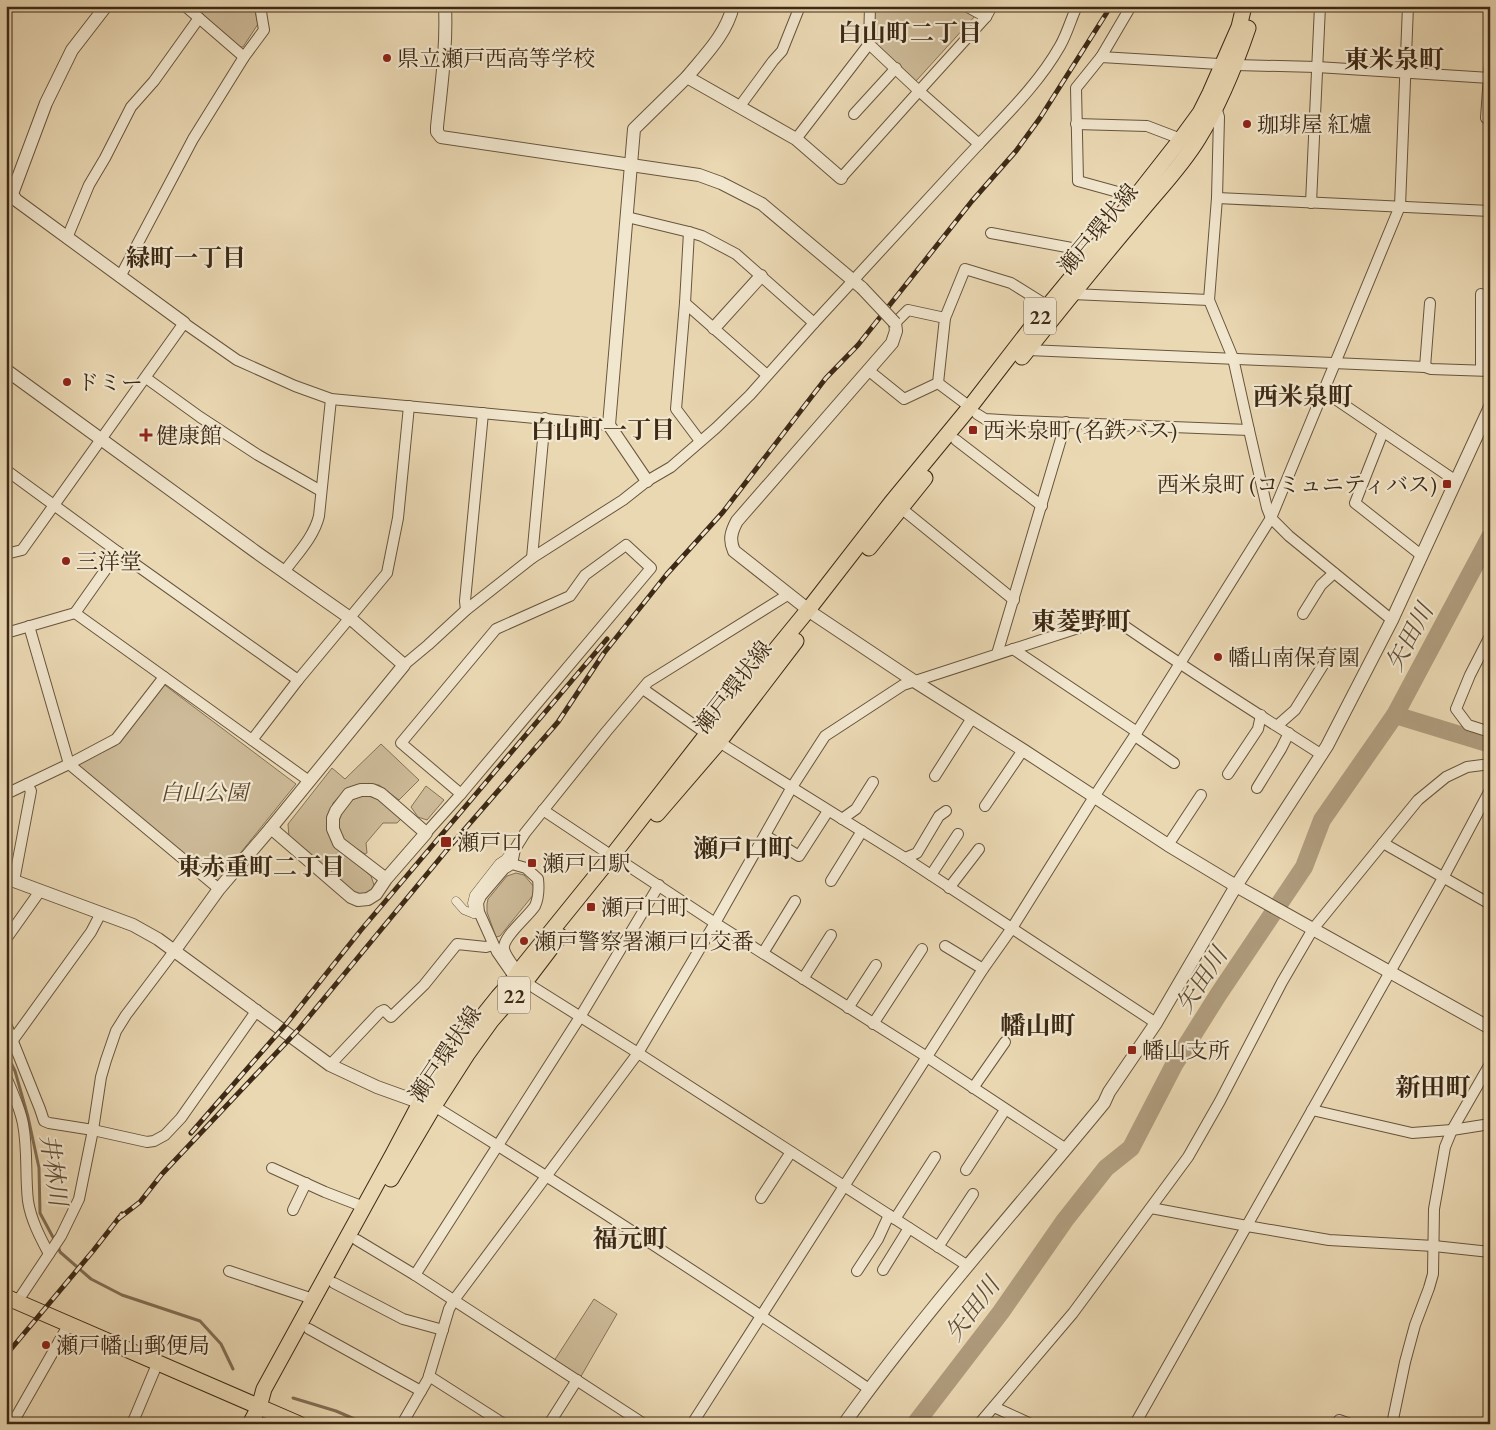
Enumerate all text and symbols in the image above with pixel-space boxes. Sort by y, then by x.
district label: 白山町二丁目 [838,17,982,48]
district label: 東米泉町 [1344,43,1444,75]
place label: 県立瀬戸西高等学校 [397,44,595,73]
marker: 県立瀬戸西高等学校 [381,52,393,64]
place label: 珈琲屋 紅爐 [1257,110,1371,139]
marker: 珈琲屋 紅爐 [1241,118,1253,130]
street label: 瀬戸環状線 [1052,178,1144,280]
district label: 緑町一丁目 [126,242,246,273]
road number: 22 [1024,298,1056,334]
place label: ドミー [77,368,143,397]
marker: ドミー [61,376,73,388]
district label: 西米泉町 [1253,380,1353,412]
district label: 白山町一丁目 [531,414,675,445]
place label: 西米泉町 (名鉄バス) [983,416,1177,445]
place label: 健康館 [156,421,222,450]
marker: 西米泉町 (名鉄バス) [967,424,979,436]
marker: 健康館 [140,429,152,441]
place label: 西米泉町 (コミュニティバス) [1157,470,1437,499]
marker: 西米泉町 (コミュニティバス) [1441,478,1453,490]
place label: 三洋堂 [76,547,142,576]
marker: 三洋堂 [60,555,72,567]
water label: 矢田川 [1378,595,1441,676]
district label: 東菱野町 [1031,605,1131,637]
street label: 瀬戸環状線 [688,635,778,739]
place label: 幡山南保育園 [1228,643,1360,672]
marker: 幡山南保育園 [1212,651,1224,663]
park label: 白山公園 [160,778,251,807]
place label: 瀬戸口 [457,828,523,857]
district label: 瀬戸口町 [693,832,793,864]
marker: 瀬戸口 [439,835,453,849]
place label: 瀬戸口駅 [542,849,630,878]
district label: 東赤重町二丁目 [177,851,345,882]
marker: 瀬戸口駅 [526,857,538,869]
place label: 瀬戸口町 [601,893,689,922]
marker: 瀬戸口町 [585,901,597,913]
place label: 瀬戸警察署瀬戸口交番 [534,927,754,956]
marker: 瀬戸警察署瀬戸口交番 [518,935,530,947]
water label: 矢田川 [1168,939,1235,1019]
road number: 22 [498,976,530,1014]
street label: 瀬戸環状線 [402,1000,488,1108]
district label: 幡山町 [1000,1009,1076,1041]
place label: 幡山支所 [1142,1036,1230,1065]
marker: 幡山支所 [1126,1044,1138,1056]
district label: 新田町 [1395,1071,1471,1103]
water label: 井林川 [34,1132,75,1211]
district label: 福元町 [592,1222,668,1254]
water label: 矢田川 [938,1269,1008,1347]
place label: 瀬戸幡山郵便局 [56,1331,210,1360]
marker: 瀬戸幡山郵便局 [40,1339,52,1351]

